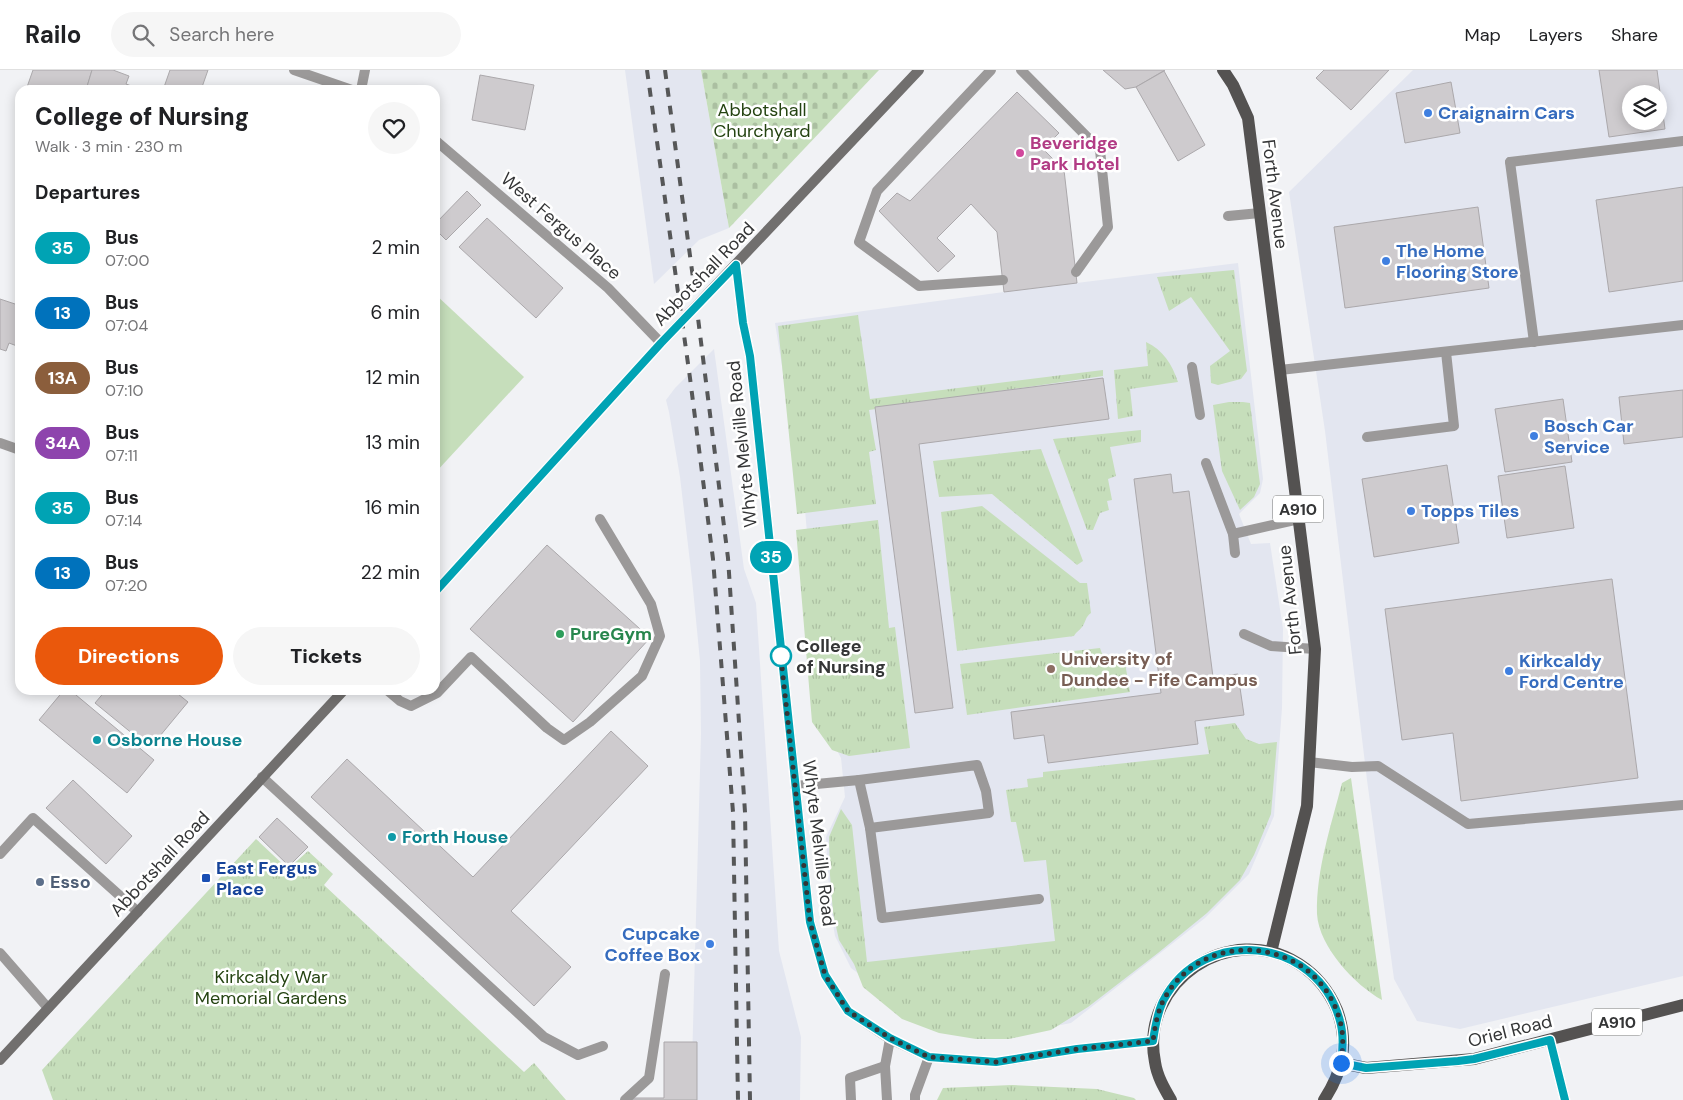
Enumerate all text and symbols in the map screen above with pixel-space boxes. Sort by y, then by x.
search box [111,12,461,57]
text: Railo [25,19,81,50]
icon: search [129,21,157,49]
text: Search here [169,22,274,47]
text: Map [1465,23,1501,47]
text: Layers [1529,23,1583,47]
text: Share [1611,23,1658,47]
map controls [1622,85,1667,130]
button: layers [1622,85,1667,130]
park label: Abbotshall Churchyard [713,98,811,143]
text: College of Nursing [35,101,249,132]
place label: Craignairn Cars [1438,101,1575,125]
button: heart [368,102,420,154]
marker: Craignairn Cars [1422,107,1434,119]
place label: Beveridge Park Hotel [1030,131,1120,176]
text: Walk · 3 min · 230 m [35,136,183,157]
street label: Forth Avenue [1256,138,1294,250]
marker: Beveridge Park Hotel [1014,147,1026,159]
street label: West Fergus Place [496,167,626,285]
text: Departures [35,180,140,205]
street label: Abbotshall Road [648,217,760,331]
text: Bus [105,225,139,250]
text: 2 min [372,235,420,260]
text: 35 [51,236,74,260]
place label: The Home Flooring Store [1396,239,1519,284]
text: 07:00 [105,250,149,271]
marker: The Home Flooring Store [1380,255,1392,267]
text: Bus [105,290,139,315]
text: 6 min [371,300,420,325]
text: 13 [54,301,71,325]
text: 07:04 [105,315,148,336]
text: Bus [105,355,139,380]
street label: Whyte Melville Road [721,359,763,529]
text: 12 min [366,365,420,390]
text: 13A [48,366,77,390]
text: 07:10 [105,380,143,401]
place label: Bosch Car Service [1544,414,1634,459]
text: Bus [105,420,139,445]
text: 13 min [365,430,420,455]
marker: Bosch Car Service [1528,430,1540,442]
text: 34A [45,431,80,455]
text: 07:11 [105,445,138,466]
text: Bus [105,485,139,510]
text: 16 min [365,495,420,520]
text: 35 [51,496,74,520]
road number: A910 [1273,496,1323,522]
place label: Topps Tiles [1421,499,1519,523]
marker: Topps Tiles [1405,505,1417,517]
text: 07:14 [105,510,142,531]
line badge: 35 [748,541,794,573]
street label: Forth Avenue [1272,544,1308,656]
text: 35 [760,545,782,569]
text: Bus [105,550,139,575]
text: 22 min [361,560,420,585]
text: 13 [54,561,71,585]
text: 07:20 [105,575,148,596]
place label: PureGym [570,622,652,646]
button: Directions [35,627,223,685]
button: Tickets [233,627,420,685]
marker: PureGym [554,628,566,640]
place label: College of Nursing [796,634,886,679]
marker: College of Nursing [770,645,792,667]
place label: University of Dundee - Fife Campus [1061,647,1258,692]
place label: Kirkcaldy Ford Centre [1519,649,1624,694]
marker: University of Dundee - Fife Campus [1045,663,1057,675]
marker: Kirkcaldy Ford Centre [1503,665,1515,677]
place label: Osborne House [107,728,242,752]
marker: Osborne House [91,734,103,746]
street label: Whyte Melville Road [797,758,841,928]
street label: Abbotshall Road [105,806,215,922]
place label: Forth House [402,825,509,849]
marker: Forth House [386,831,398,843]
place label: East Fergus Place [216,856,317,901]
place label: Esso [50,870,91,894]
marker: East Fergus Place [200,872,212,884]
marker: Esso [34,876,46,888]
place label: Cupcake Coffee Box [605,922,700,967]
marker: Cupcake Coffee Box [704,938,716,950]
park label: Kirkcaldy War Memorial Gardens [195,965,347,1010]
street label: Oriel Road [1465,1009,1555,1053]
road number: A910 [1592,1009,1642,1036]
your location [1329,1051,1354,1076]

